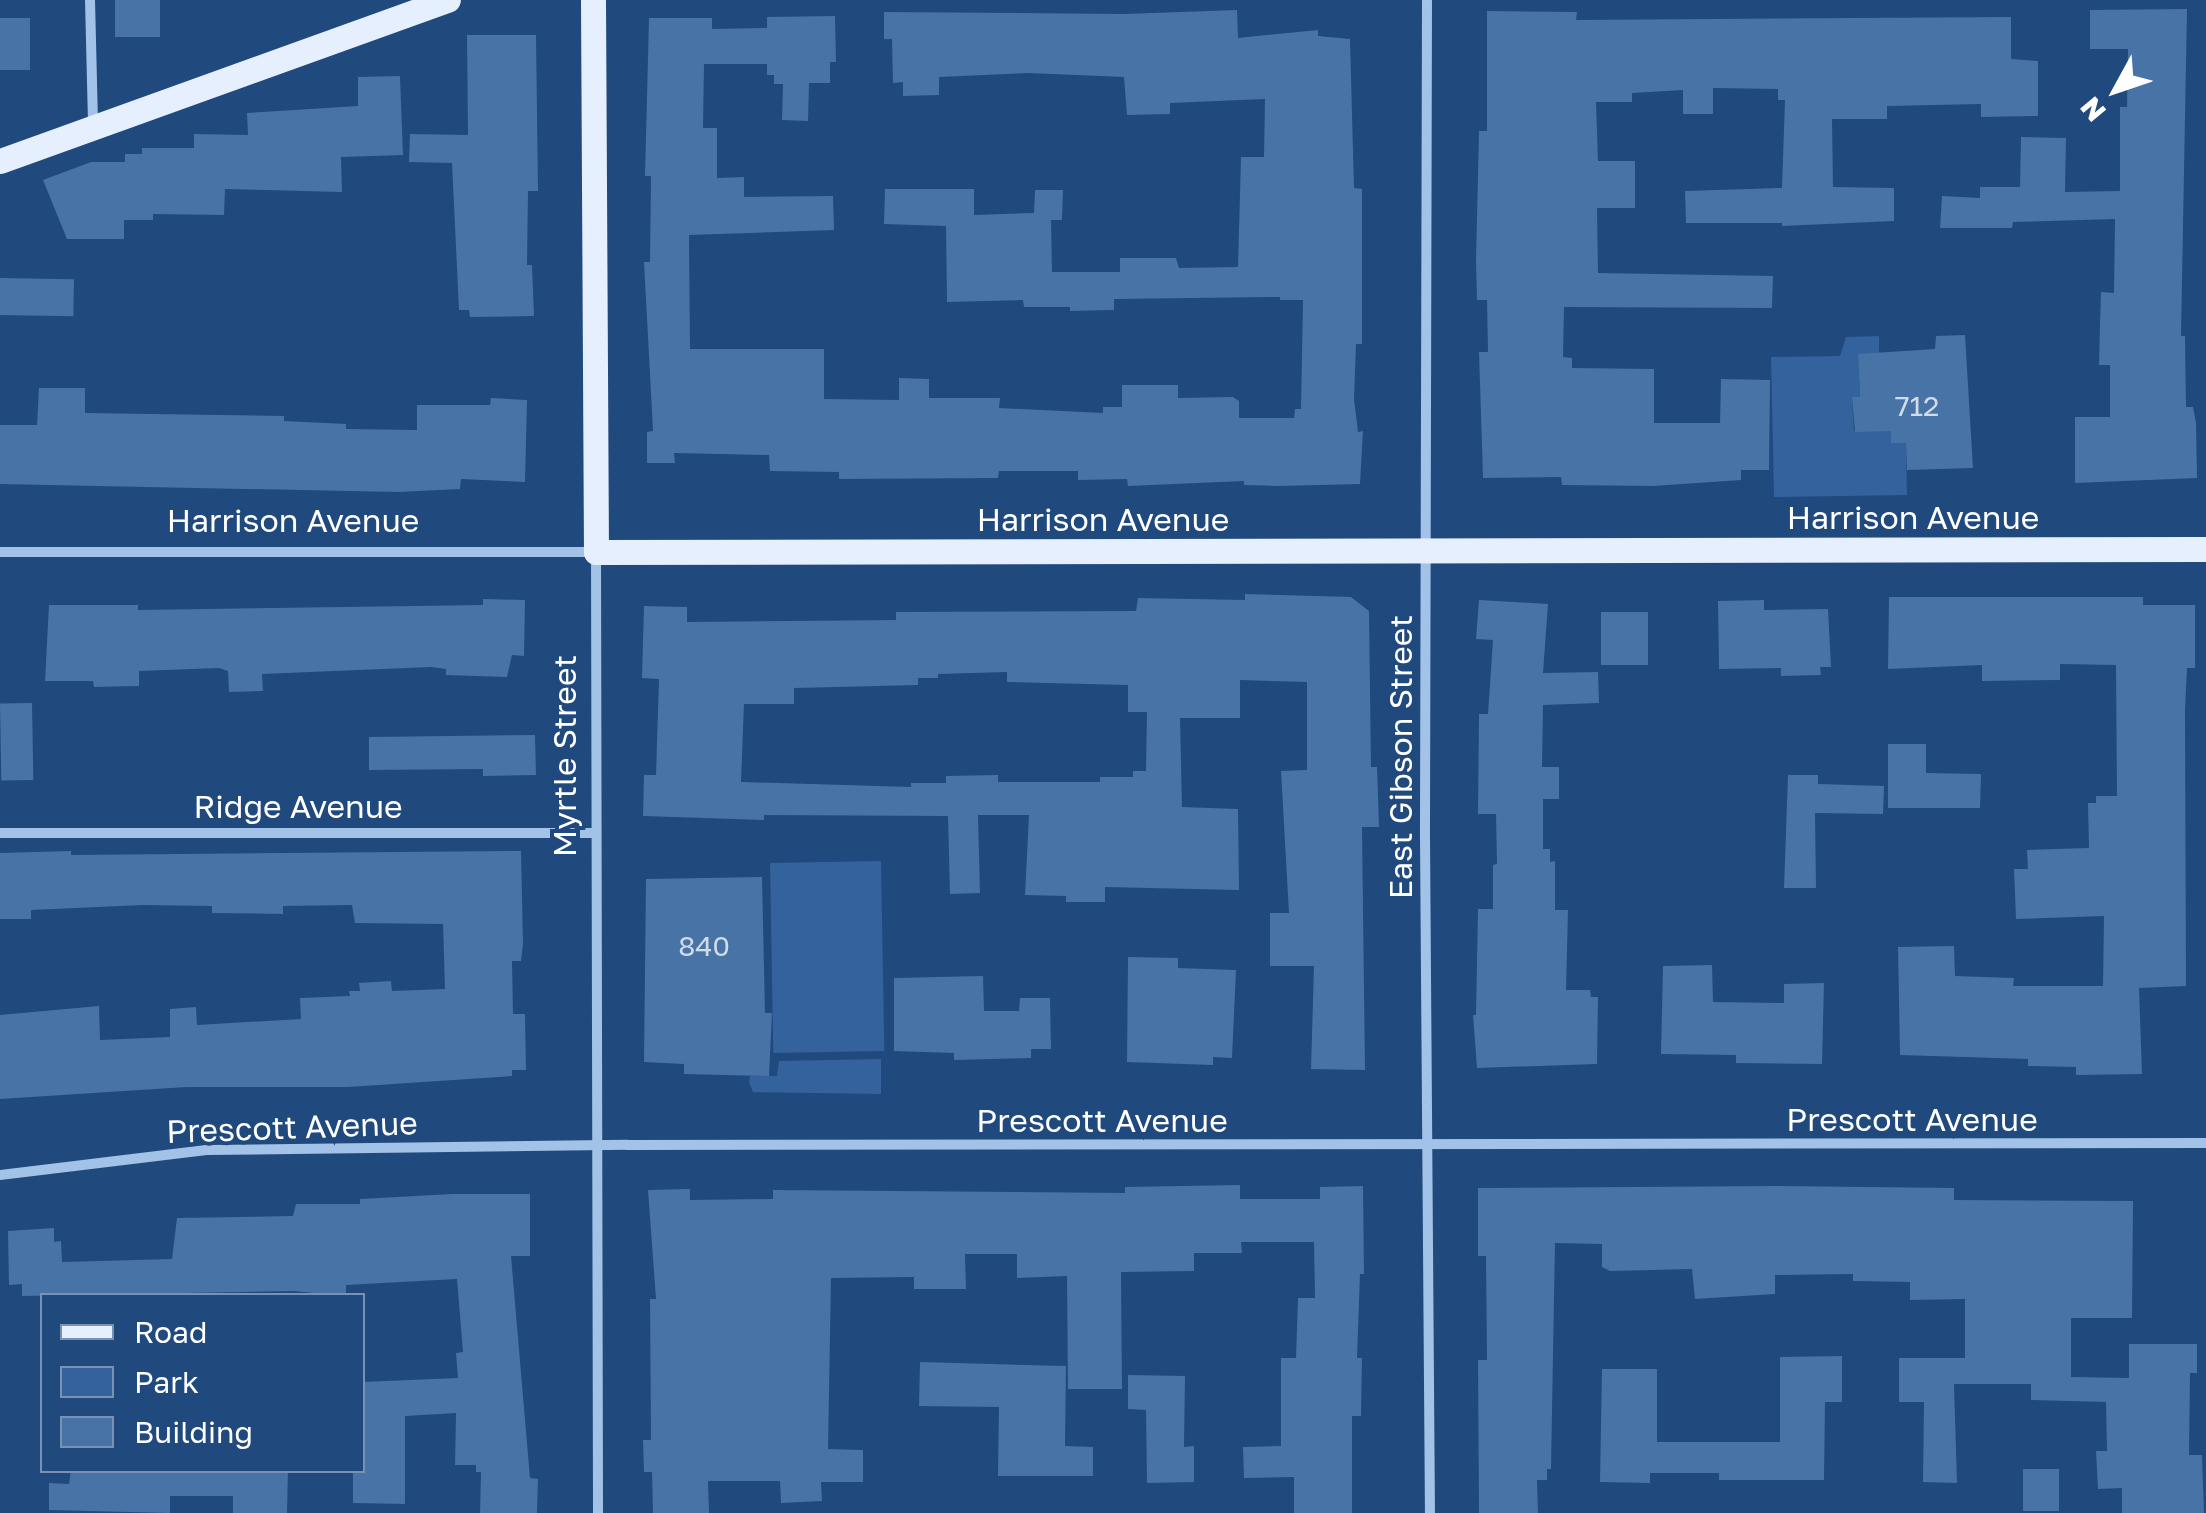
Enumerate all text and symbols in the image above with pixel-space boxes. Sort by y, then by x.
north arrow [2066,40,2166,140]
text: N [2073,91,2112,128]
house number: 712 [1895,389,1939,423]
street label: Harrison Avenue [1787,498,2039,536]
street label: Harrison Avenue [977,500,1229,538]
street label: Harrison Avenue [167,501,419,539]
street label: East Gibson Street [1381,615,1419,899]
street label: Myrtle Street [545,655,583,857]
street label: Ridge Avenue [193,787,403,825]
house number: 840 [678,929,730,963]
street label: Prescott Avenue [1786,1100,2038,1138]
street label: Prescott Avenue [976,1101,1228,1139]
street label: Prescott Avenue [166,1103,418,1151]
legend [40,1293,365,1473]
text: Road [134,1314,208,1350]
text: Park [134,1364,199,1400]
text: Building [134,1414,253,1450]

